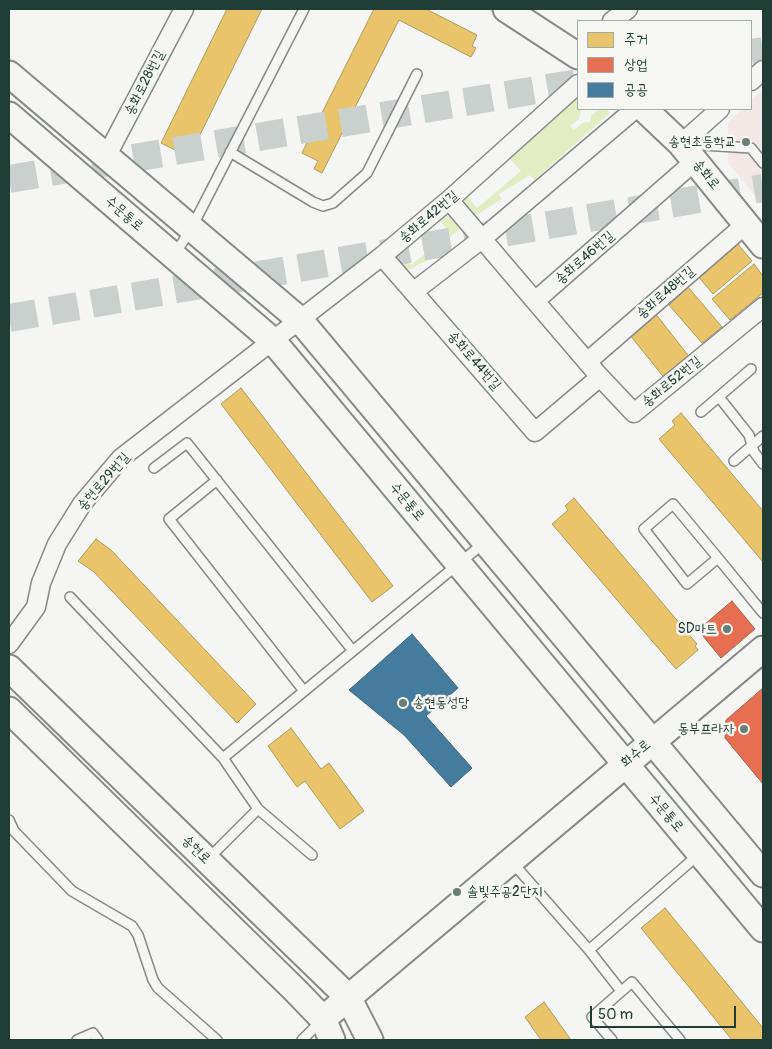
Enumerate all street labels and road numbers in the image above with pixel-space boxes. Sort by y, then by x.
street label: 송화로28번길 [121,47,169,119]
street label: 송화로 [689,157,723,193]
street label: 송화로42번길 [396,187,462,247]
street label: 수문통로 [101,193,147,235]
street label: 송화로46번길 [552,228,618,288]
street label: 송화로48번길 [634,263,698,323]
street label: 송화로44번길 [444,328,504,394]
street label: 송화로52번길 [639,353,705,411]
street label: 송현로29번길 [74,450,134,514]
street label: 수문통로 [386,479,428,525]
street label: 화수로 [618,737,654,771]
street label: 수문통로 [645,790,687,836]
street label: 송현로 [178,832,214,868]

